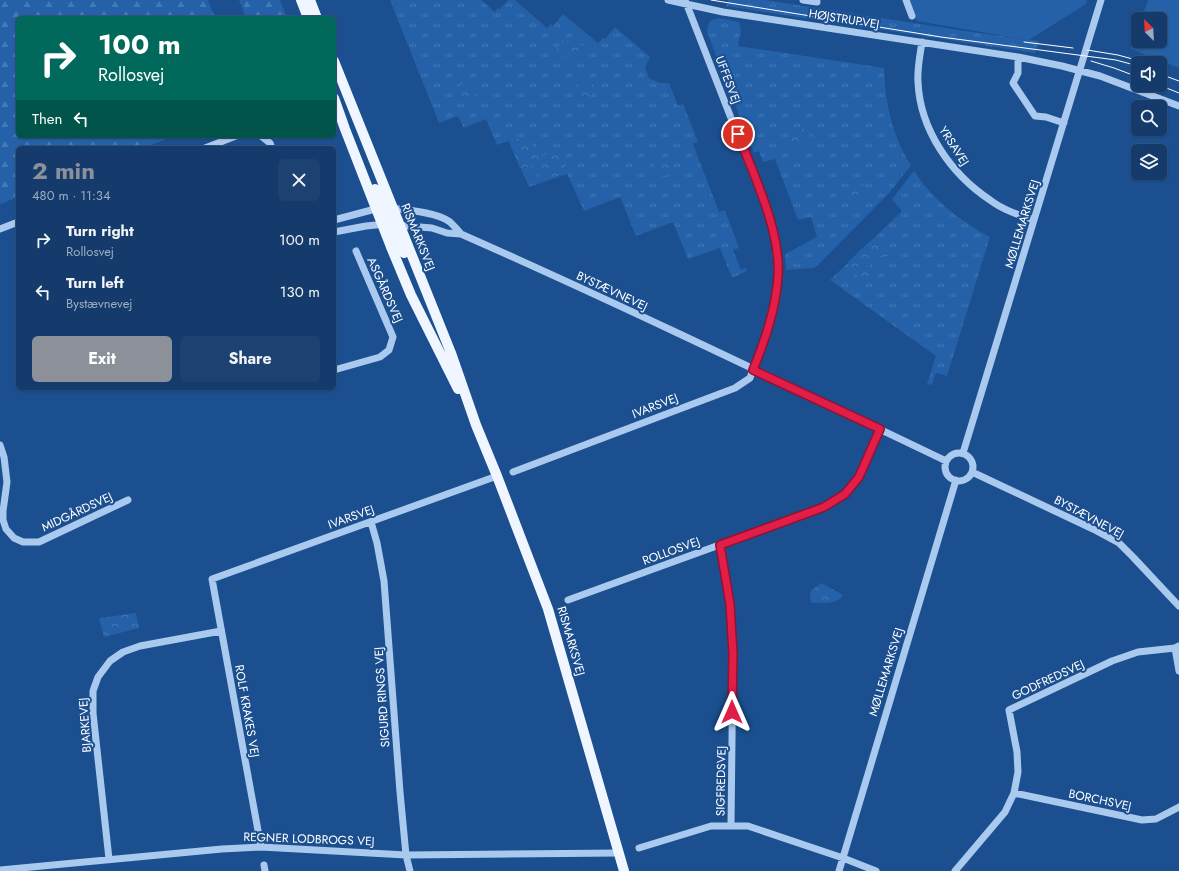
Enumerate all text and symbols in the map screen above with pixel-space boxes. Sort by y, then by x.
street label: HØJSTRUPVEJ [807,5,881,33]
north arrow [1131,12,1167,48]
map controls [1131,12,1167,180]
text: 100 m [98,24,181,65]
icon: right [32,32,84,84]
street label: UFFESVEJ [711,53,745,107]
button: sound [1131,56,1167,92]
text: Rollosvej [98,62,165,88]
button: search [1131,100,1167,136]
text: Then [32,108,62,130]
icon: left [70,108,92,130]
pin [721,117,755,151]
icon: arrive [727,123,749,145]
street label: YRSAVEJ [934,123,974,169]
button: layers [1131,144,1167,180]
text: 2 min [32,153,95,188]
button: close [278,159,320,201]
street label: MØLLEMARKSVEJ [1000,178,1044,270]
text: 480 m · 11:34 [32,186,111,205]
street label: RISMARKSVEJ [396,201,440,273]
text: Turn right [66,220,134,242]
icon: right [32,229,54,251]
text: 100 m [279,229,320,251]
text: Rollosvej [66,242,114,261]
street label: ASGÅRDSVEJ [362,254,408,326]
street label: BYSTÆVNEVEJ [573,267,651,315]
text: Turn left [66,272,124,294]
icon: left [32,281,54,303]
text: 130 m [280,281,320,303]
text: Bystævnevej [66,294,133,313]
button: Exit [32,336,172,382]
button: Share [180,336,320,382]
street label: IVARSVEJ [629,389,681,423]
street label: MIDGÅRDSVEJ [39,488,115,536]
street label: BYSTÆVNEVEJ [1051,491,1127,543]
street label: IVARSVEJ [325,500,377,534]
street label: ROLLOSVEJ [640,532,702,570]
street label: RISMARKSVEJ [553,604,589,678]
street label: MØLLEMARKSVEJ [864,626,908,718]
street label: SIGURD RINGS VEJ [370,646,394,748]
street label: GODFREDSVEJ [1009,655,1087,705]
street label: ROLF KRAKES VEJ [230,663,264,759]
position arrow [711,691,753,733]
street label: BJARKEVEJ [74,697,96,753]
street label: SIGFREDSVEJ [711,746,731,816]
street label: BORCHSVEJ [1067,785,1133,815]
street label: REGNER LODBROGS VEJ [243,828,375,850]

